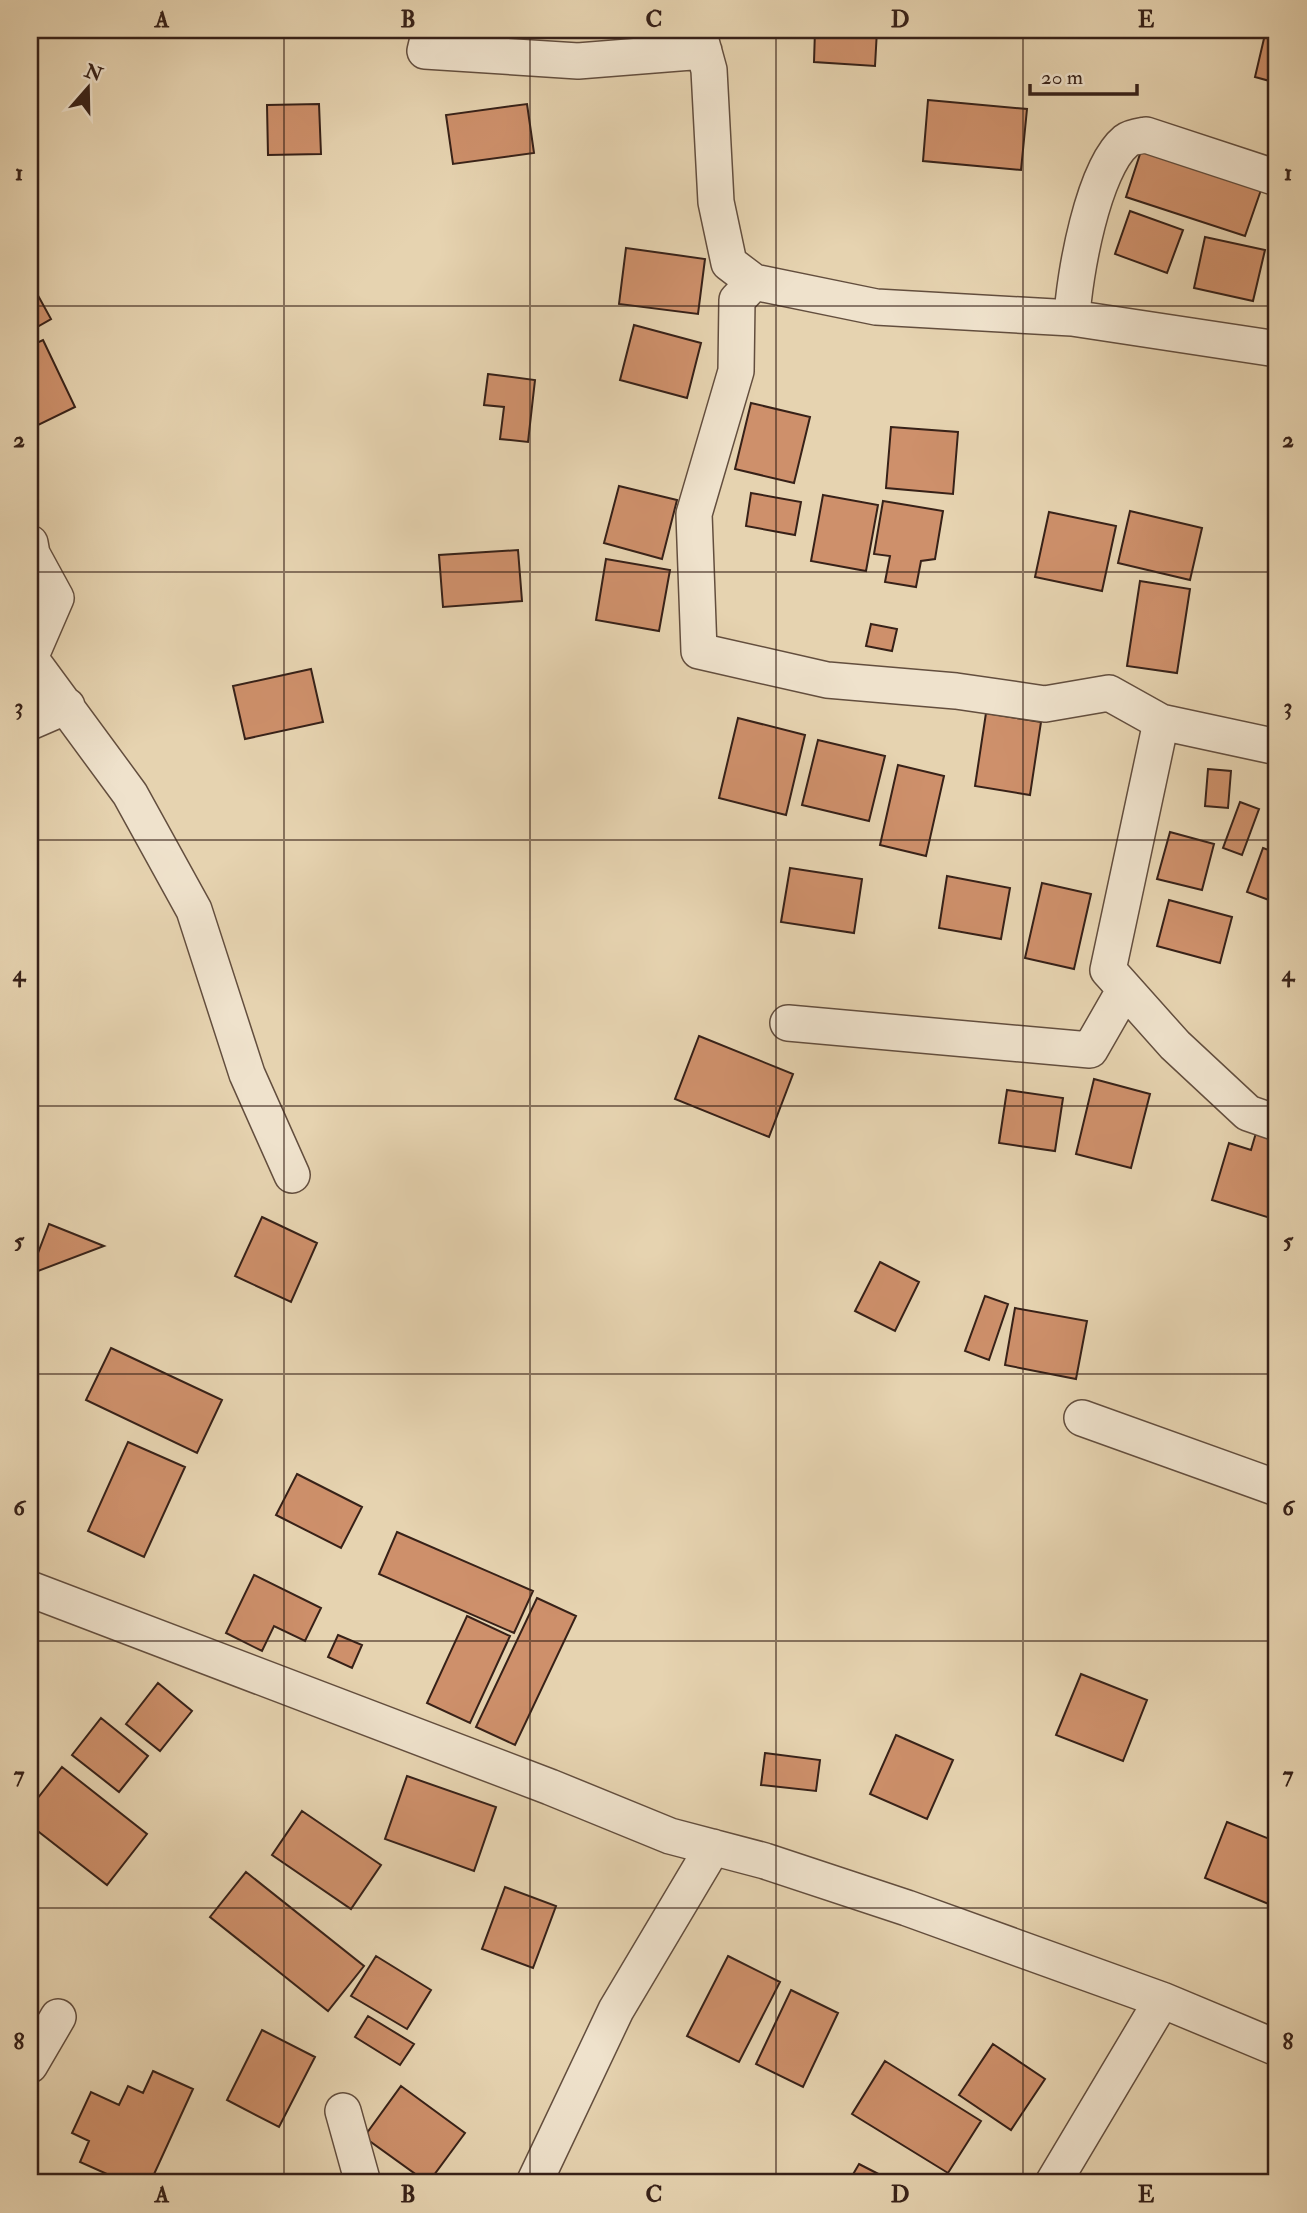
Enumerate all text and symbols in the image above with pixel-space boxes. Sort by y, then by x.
text: A [154,5,170,34]
text: B [400,5,416,34]
text: C [646,5,662,34]
text: D [891,5,909,34]
text: E [1138,5,1155,34]
north arrow [52,52,122,122]
scale bar [1030,52,1137,96]
text: N [80,58,106,87]
text: 20 m [1041,64,1083,91]
text: 1 [15,158,23,187]
text: 1 [1284,158,1292,187]
text: 2 [13,425,25,454]
text: 2 [1282,425,1294,454]
text: 3 [15,692,23,721]
text: 3 [1284,692,1292,721]
text: 4 [12,959,27,988]
text: 4 [1281,959,1296,988]
text: 5 [14,1226,25,1255]
text: 5 [1283,1226,1294,1255]
text: 6 [13,1493,27,1522]
text: 6 [1282,1493,1296,1522]
text: 7 [14,1760,25,1789]
text: 7 [1283,1760,1294,1789]
text: 8 [14,2027,25,2056]
text: 8 [1283,2027,1294,2056]
text: A [154,2180,170,2209]
text: B [400,2180,416,2209]
text: C [646,2180,662,2209]
text: D [891,2180,909,2209]
text: E [1138,2180,1155,2209]

